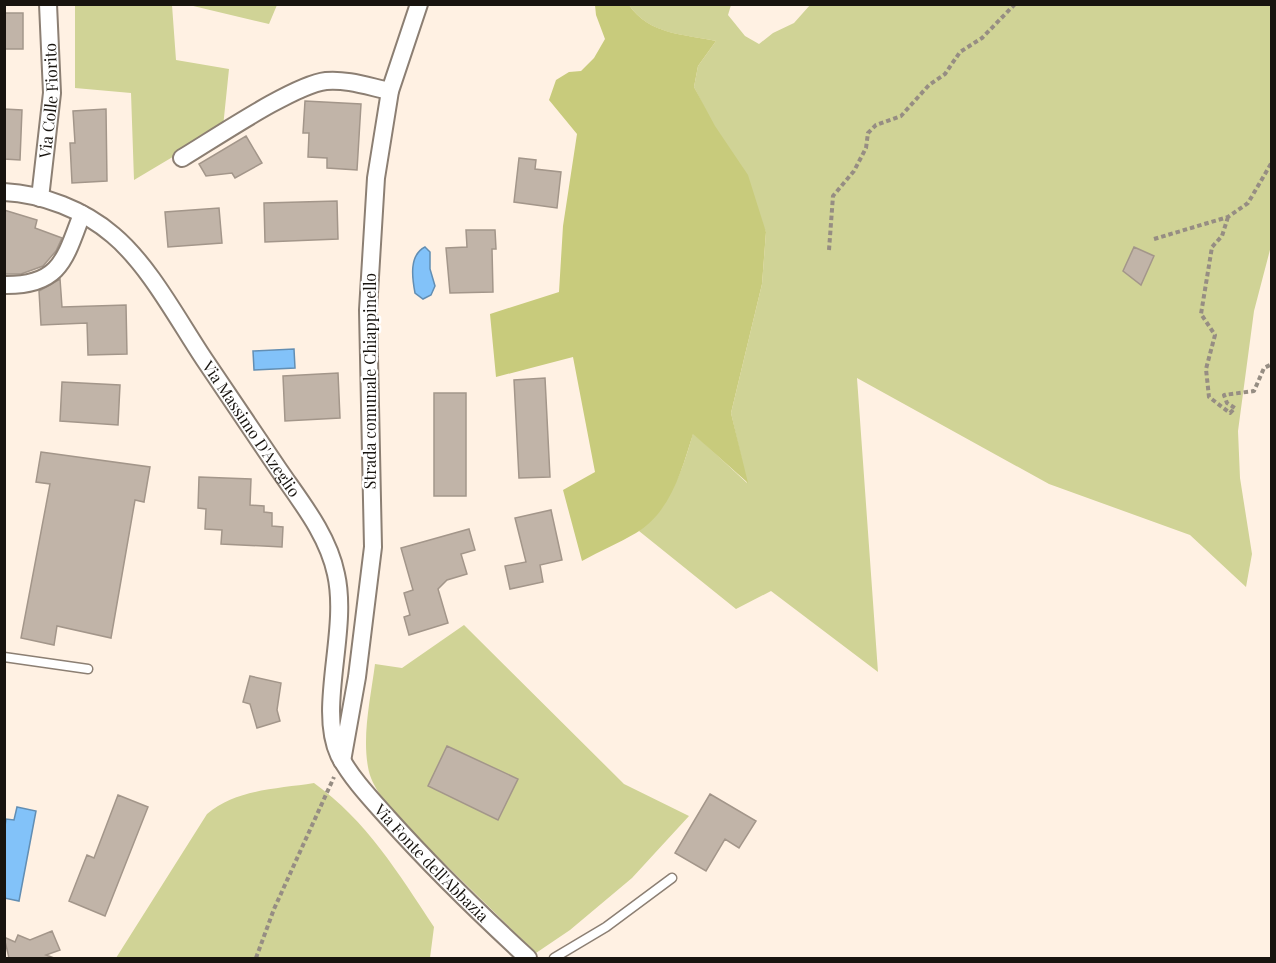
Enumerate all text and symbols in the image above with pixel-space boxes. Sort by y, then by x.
street label: Via Colle Fiorito [34,42,62,160]
street label: Strada comunale Chiappinello [359,273,380,489]
street label: Via Massimo D'Azeglio [198,356,306,501]
street label: Via Fonte dell'Abbazia [370,798,494,926]

